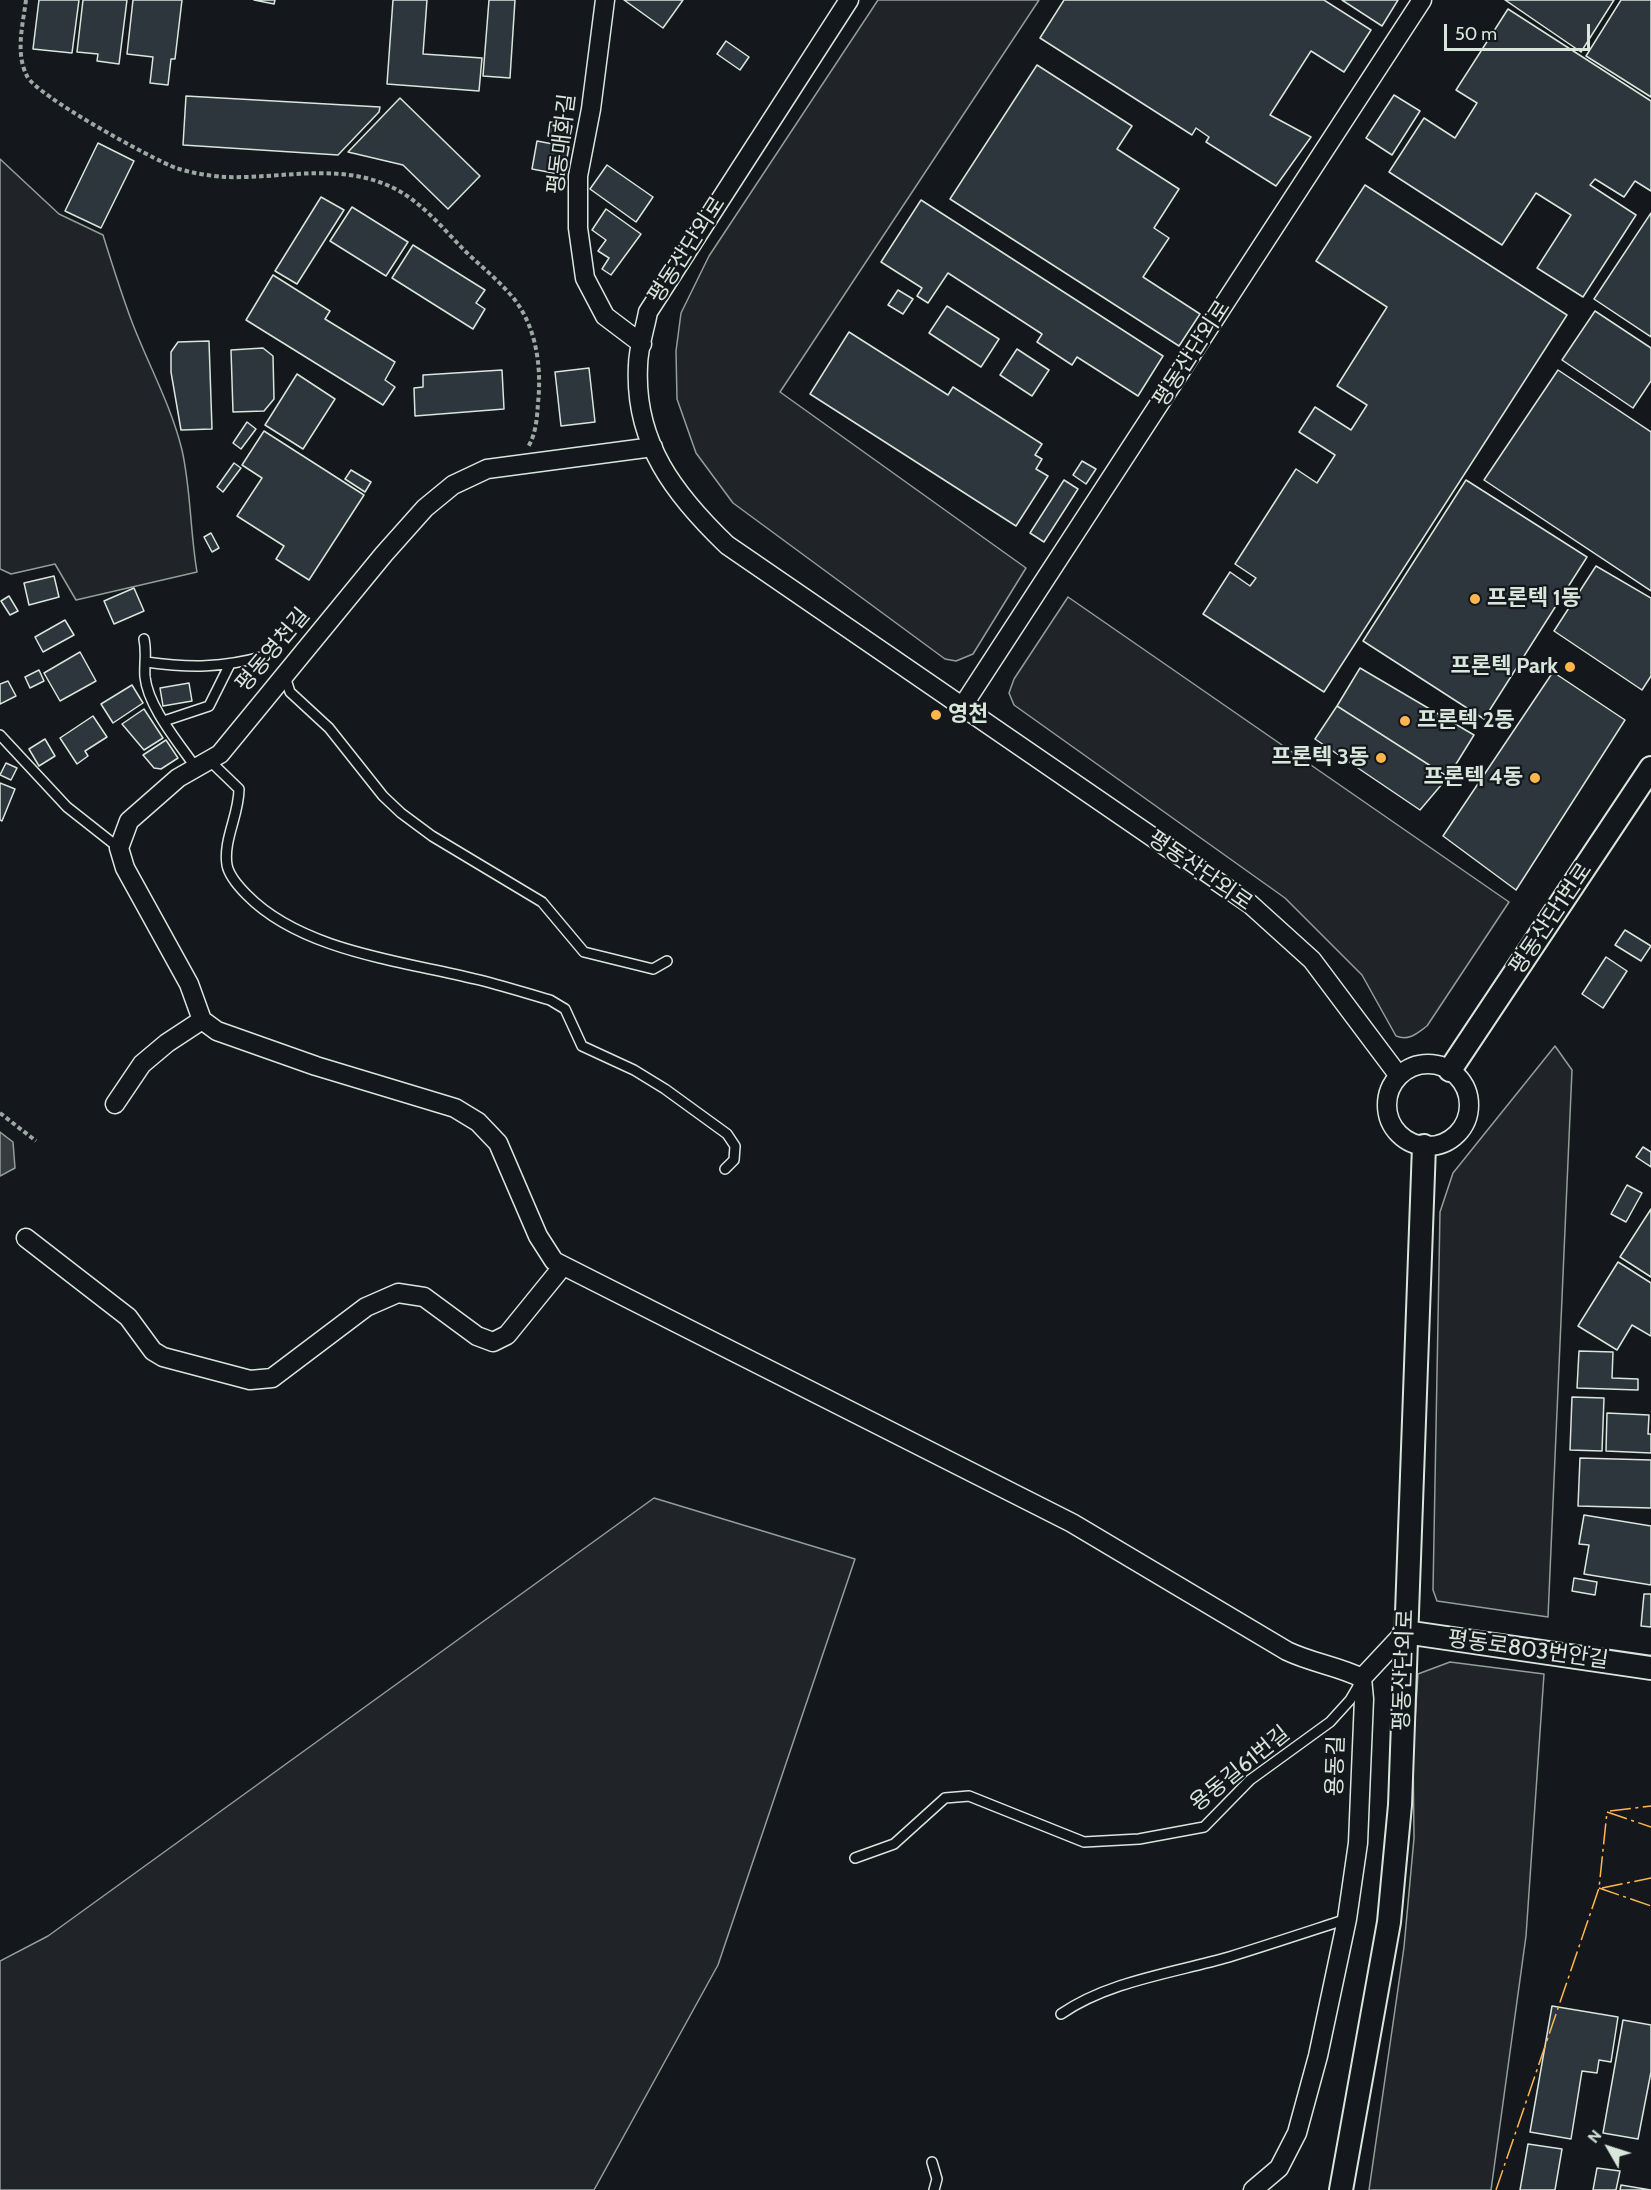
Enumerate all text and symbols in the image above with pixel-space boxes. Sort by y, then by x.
scale bar [1447,12,1592,50]
text: 50 m [1455,23,1497,45]
street label: 평동매화길 [543,92,581,196]
street label: 평동산단외로 [643,192,731,308]
street label: 평동산단외로 [1148,296,1236,412]
place label: 프론텍 1동 [1487,586,1581,612]
marker: 프론텍 1동 [1468,592,1482,606]
street label: 평동영천길 [230,603,316,697]
place label: 프론텍 Park [1451,654,1558,680]
marker: 프론텍 Park [1563,660,1577,674]
place label: 영천 [948,702,988,728]
marker: 영천 [929,708,943,722]
place label: 프론텍 2동 [1417,708,1515,734]
marker: 프론텍 2동 [1398,714,1412,728]
place label: 프론텍 3동 [1271,745,1369,771]
marker: 프론텍 3동 [1374,751,1388,765]
place label: 프론텍 4동 [1423,765,1523,791]
marker: 프론텍 4동 [1528,771,1542,785]
street label: 평동산단외로 [1143,825,1257,917]
street label: 평동산단1번로 [1504,858,1598,980]
street label: 평동산단외로 [1389,1609,1419,1731]
street label: 평동로803번안길 [1446,1626,1610,1674]
street label: 용동길61번길 [1185,1721,1295,1817]
street label: 용동길 [1322,1735,1350,1797]
north arrow [1579,2118,1639,2178]
text: N [1584,2126,1606,2147]

